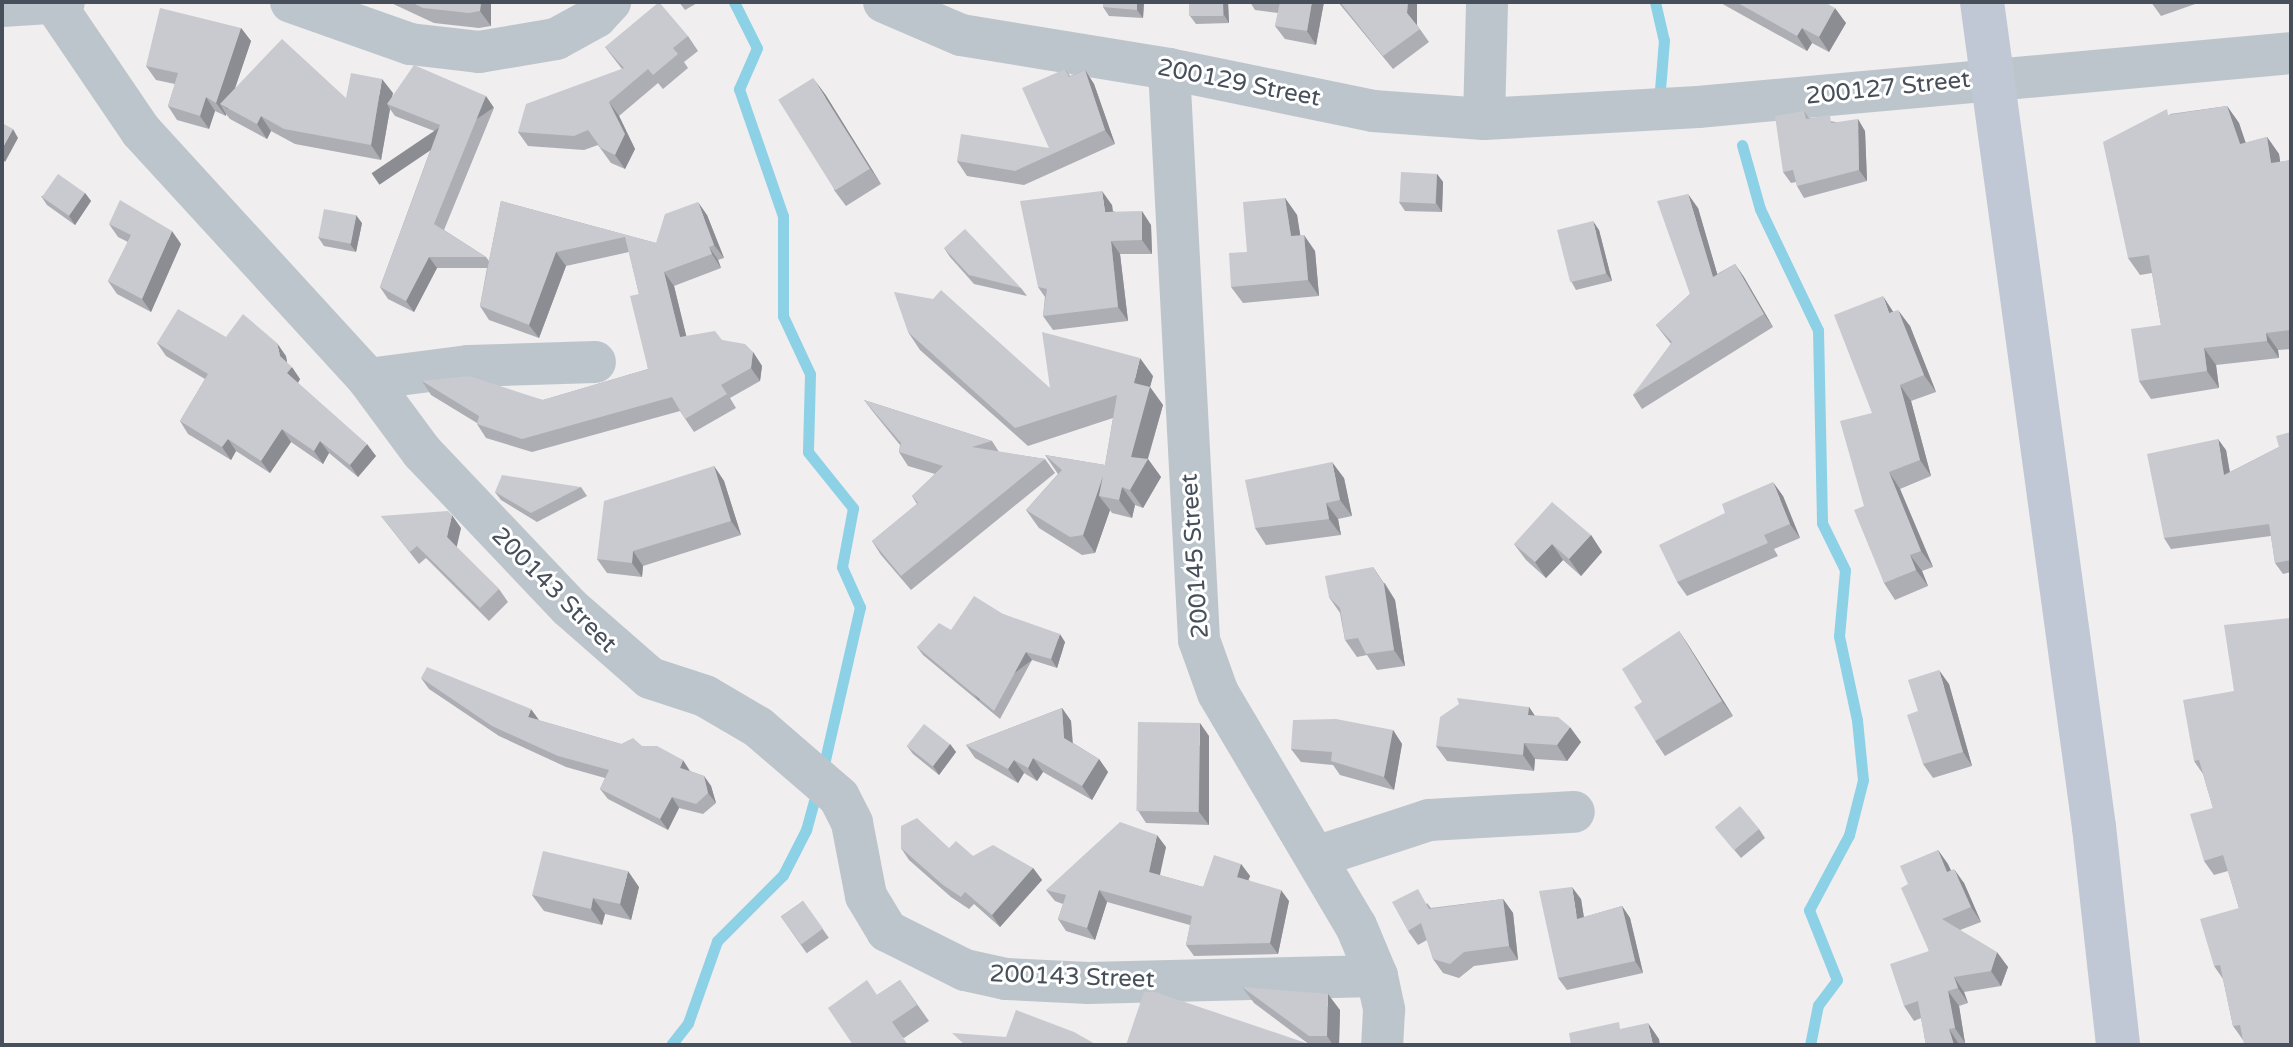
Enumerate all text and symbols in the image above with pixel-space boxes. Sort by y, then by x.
street label: 200129 Street [1155,53,1323,113]
street label: 200127 Street [1804,65,1972,111]
street label: 200145 Street [1175,473,1215,639]
street label: 200143 Street [485,521,623,659]
street label: 200143 Street [989,960,1155,994]

